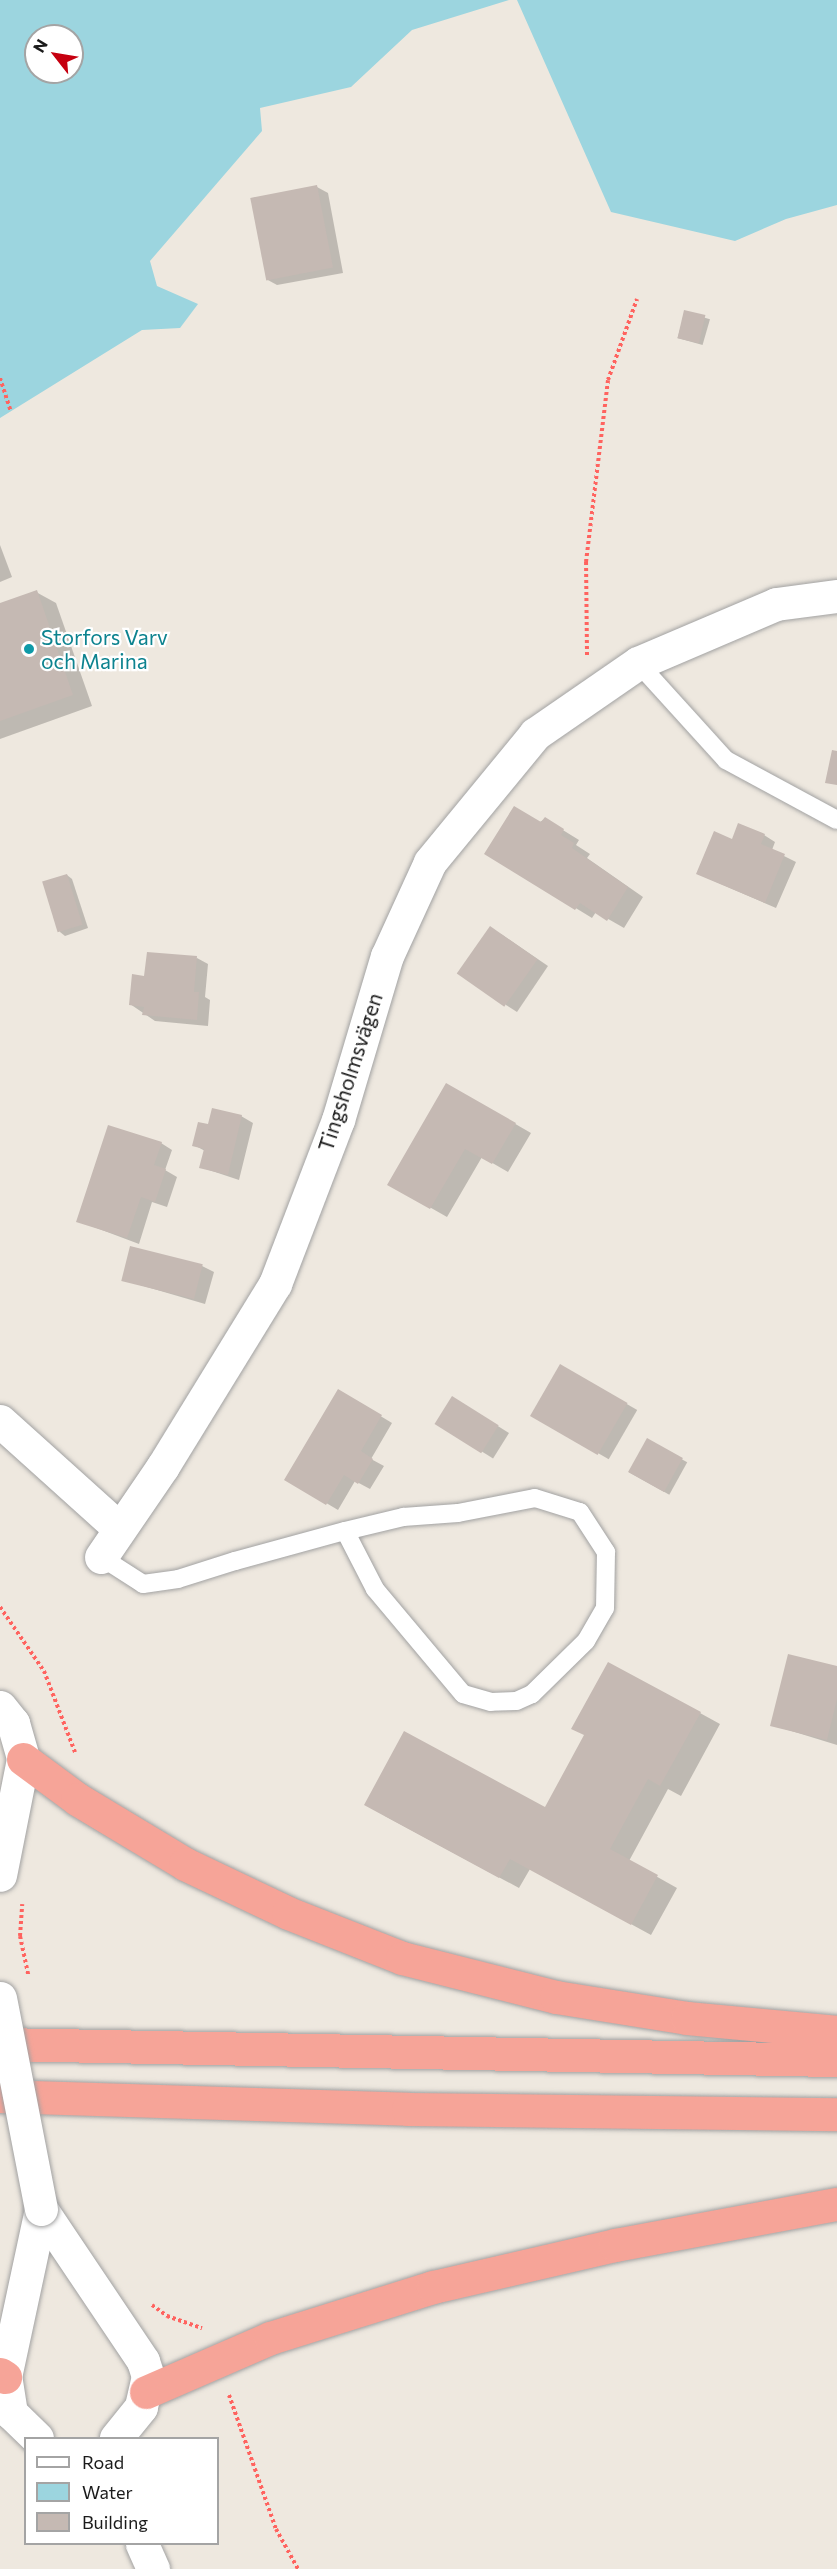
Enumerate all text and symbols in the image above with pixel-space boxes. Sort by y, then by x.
north arrow [24,24,84,84]
text: N [29,35,51,56]
place label: Storfors Varv och Marina [41,624,168,674]
marker: Storfors Varv och Marina [22,642,36,656]
street label: Tingsholmsvägen [313,990,387,1154]
legend [24,2437,219,2545]
text: Road [82,2451,124,2473]
text: Water [82,2481,133,2503]
text: Building [82,2511,148,2533]

